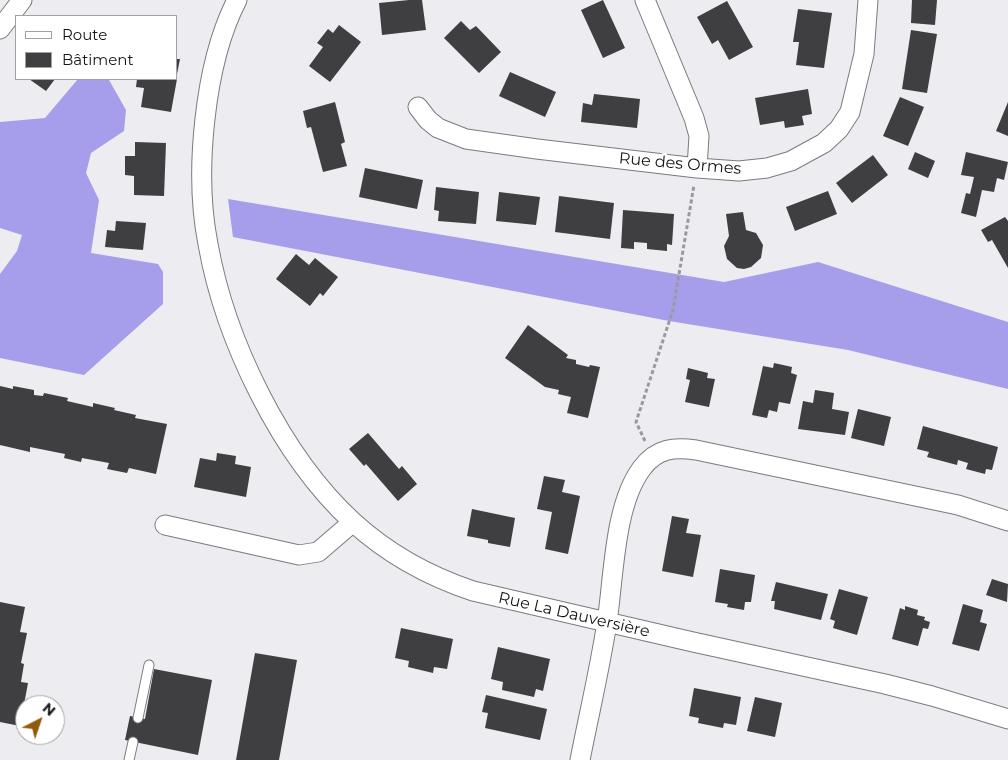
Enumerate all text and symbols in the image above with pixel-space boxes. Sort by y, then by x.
legend [15,15,178,80]
text: Route [62,25,107,44]
text: Bâtiment [62,50,134,69]
street label: Rue des Ormes [618,149,742,179]
street label: Rue La Dauversière [496,588,652,642]
north arrow [15,695,65,745]
text: N [39,699,59,720]

